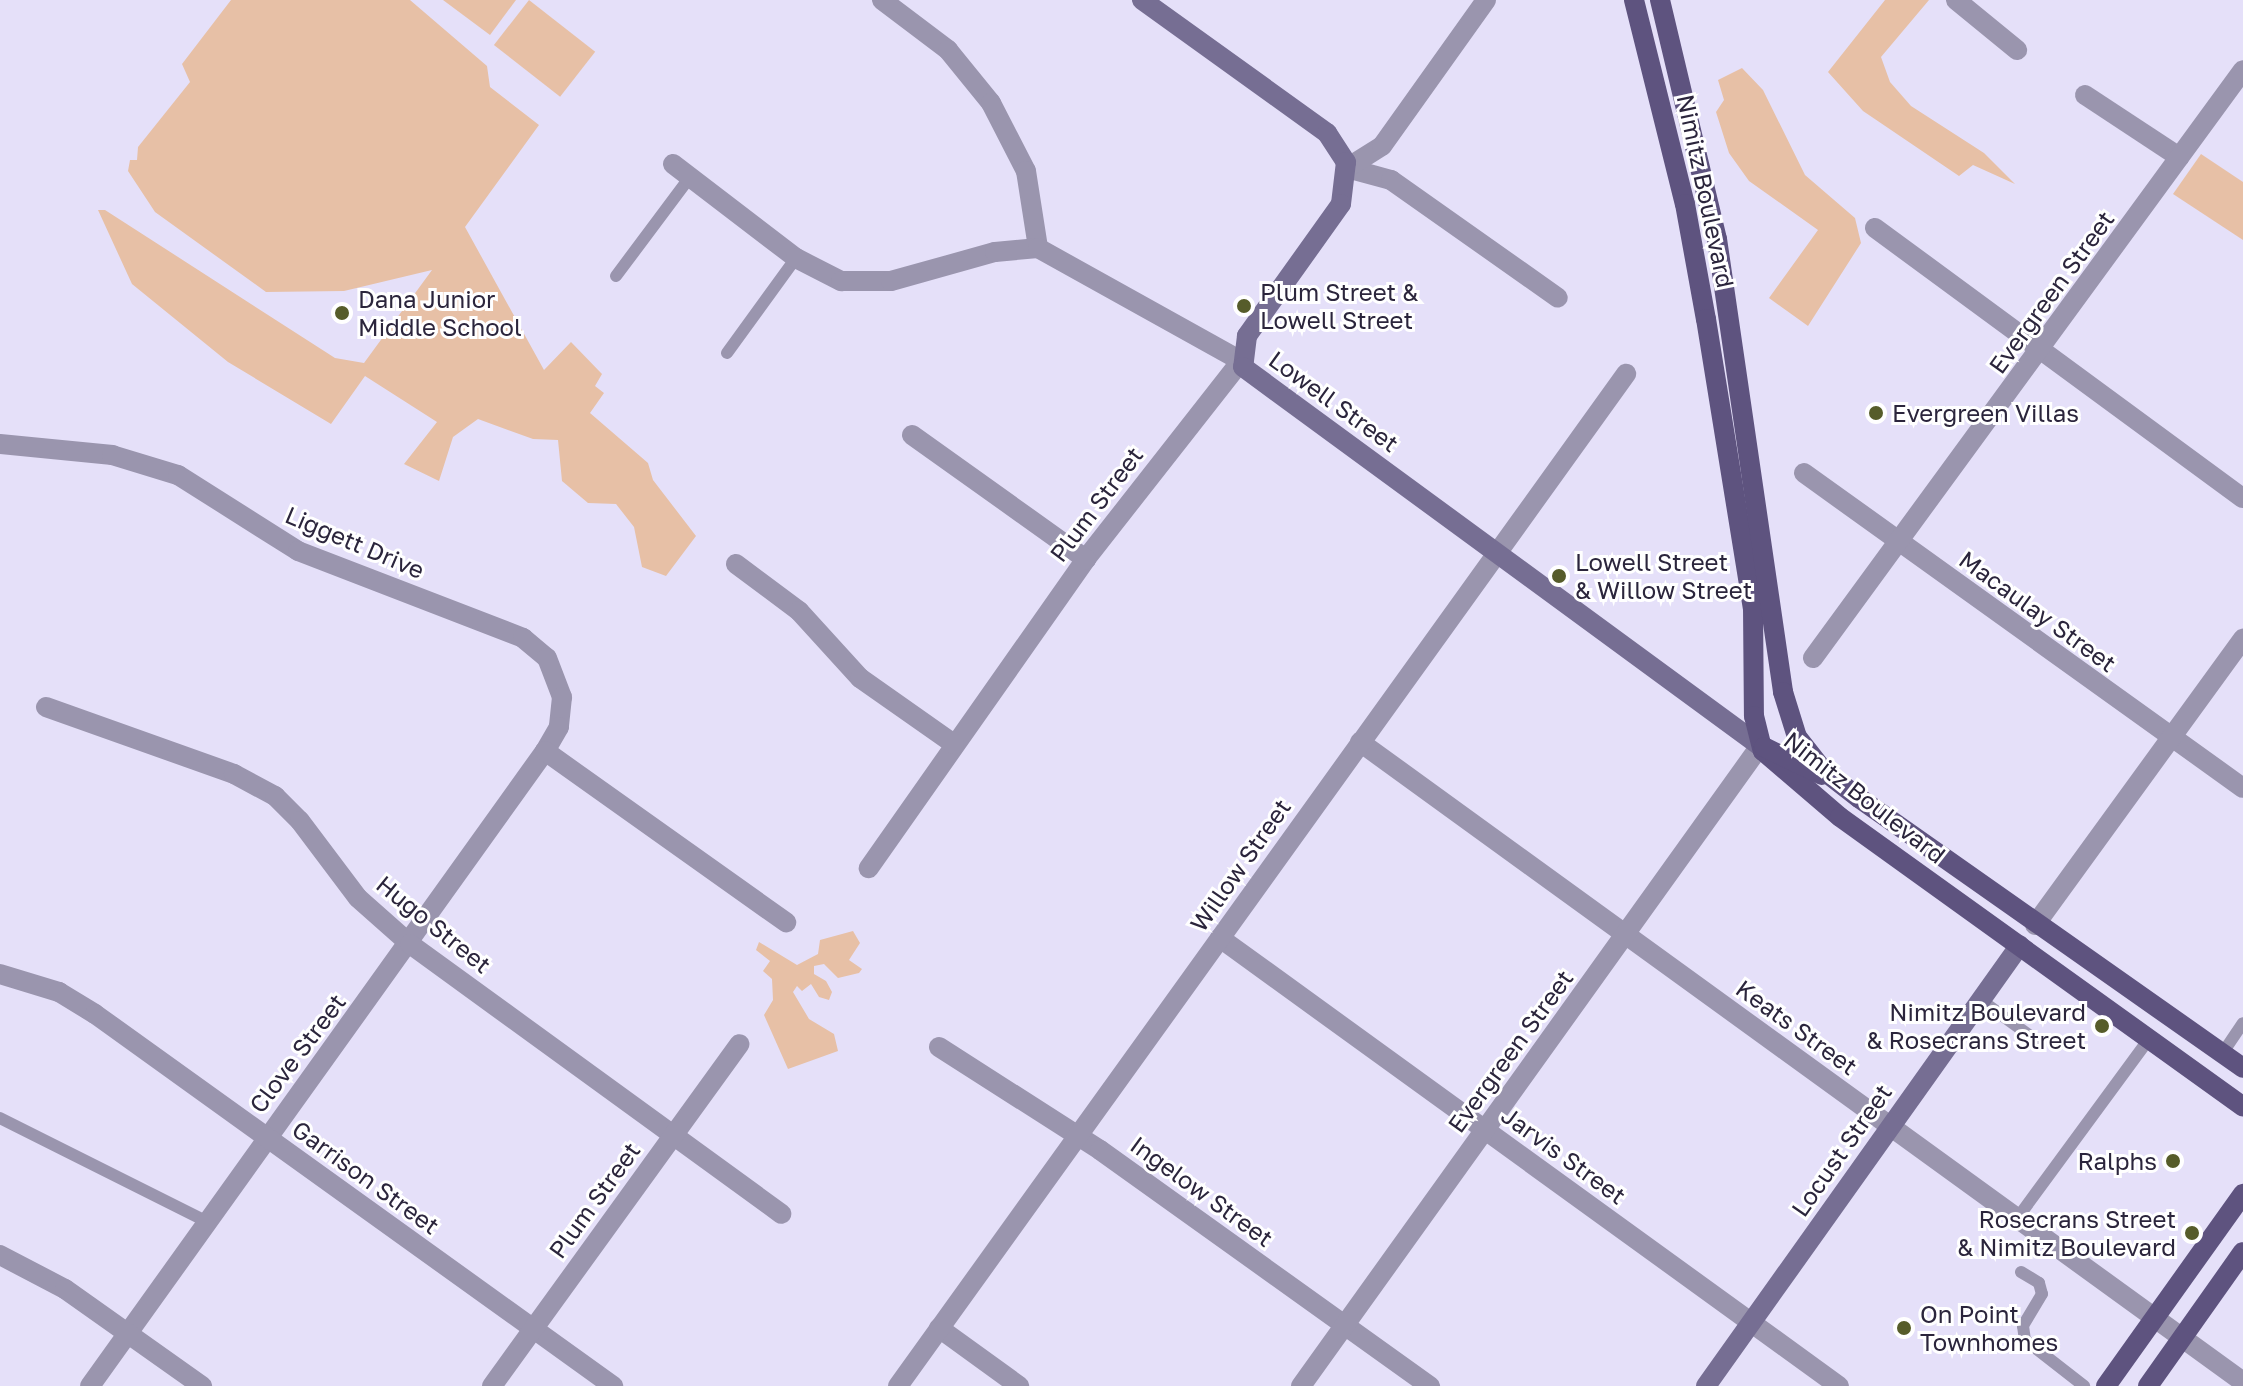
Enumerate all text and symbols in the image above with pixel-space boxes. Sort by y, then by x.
street label: Nimitz Boulevard [1671,92,1741,290]
street label: Evergreen Street [1982,205,2120,379]
place label: Plum Street & Lowell Street [1260,278,1418,334]
place label: Dana Junior Middle School [358,285,522,341]
marker: Plum Street & Lowell Street [1235,297,1253,315]
marker: Dana Junior Middle School [333,304,351,322]
street label: Lowell Street [1264,344,1404,458]
place label: Evergreen Villas [1892,399,2079,427]
marker: Evergreen Villas [1867,404,1885,422]
street label: Plum Street [1044,441,1148,567]
street label: Liggett Drive [281,500,429,584]
street label: Macaulay Street [1954,545,2122,677]
place label: Lowell Street & Willow Street [1575,548,1752,604]
marker: Lowell Street & Willow Street [1550,567,1568,585]
street label: Nimitz Boulevard [1779,725,1951,869]
street label: Willow Street [1184,793,1296,937]
street label: Hugo Street [371,869,497,979]
street label: Evergreen Street [1441,964,1579,1138]
street label: Keats Street [1731,973,1863,1081]
street label: Clove Street [243,988,351,1118]
place label: Nimitz Boulevard & Rosecrans Street [1867,998,2086,1054]
marker: Nimitz Boulevard & Rosecrans Street [2093,1017,2111,1035]
street label: Locust Street [1785,1078,1897,1222]
street label: Jarvis Street [1496,1100,1632,1210]
street label: Garrison Street [287,1114,445,1240]
street label: Ingelow Street [1125,1130,1279,1252]
street label: Plum Street [542,1136,646,1264]
place label: Ralphs [2077,1147,2157,1175]
marker: Ralphs [2164,1152,2182,1170]
place label: Rosecrans Street & Nimitz Boulevard [1957,1205,2176,1261]
marker: Rosecrans Street & Nimitz Boulevard [2183,1224,2201,1242]
place label: On Point Townhomes [1920,1300,2058,1356]
marker: On Point Townhomes [1895,1319,1913,1337]

